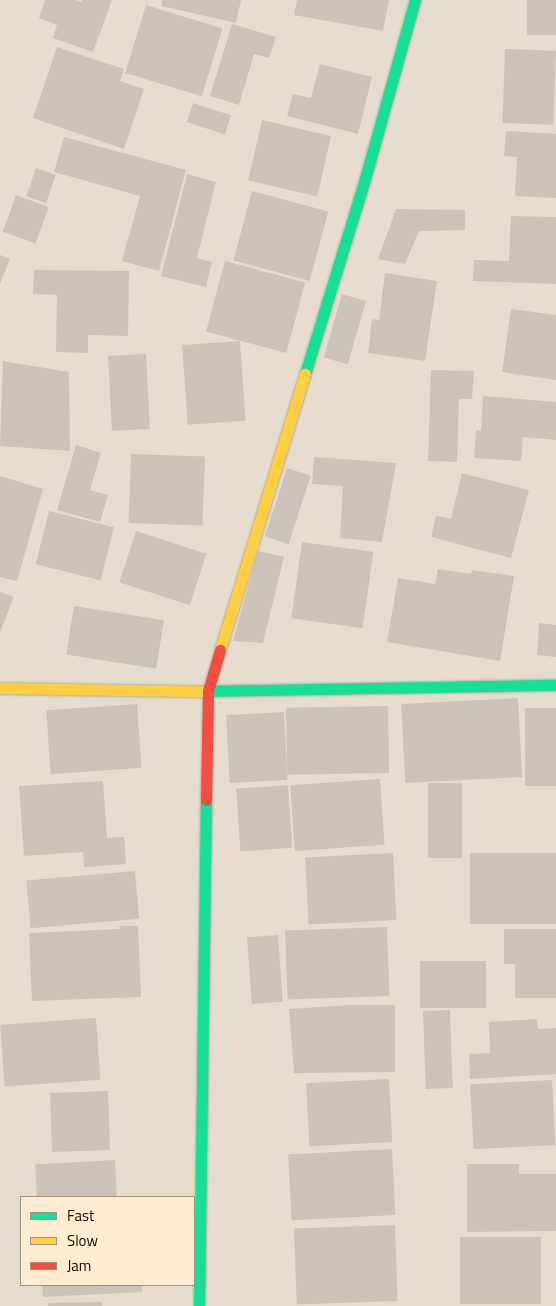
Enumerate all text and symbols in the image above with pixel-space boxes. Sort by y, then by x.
legend [20,1196,195,1286]
text: Fast [67,1204,94,1227]
text: Slow [67,1229,98,1252]
text: Jam [67,1254,91,1277]

